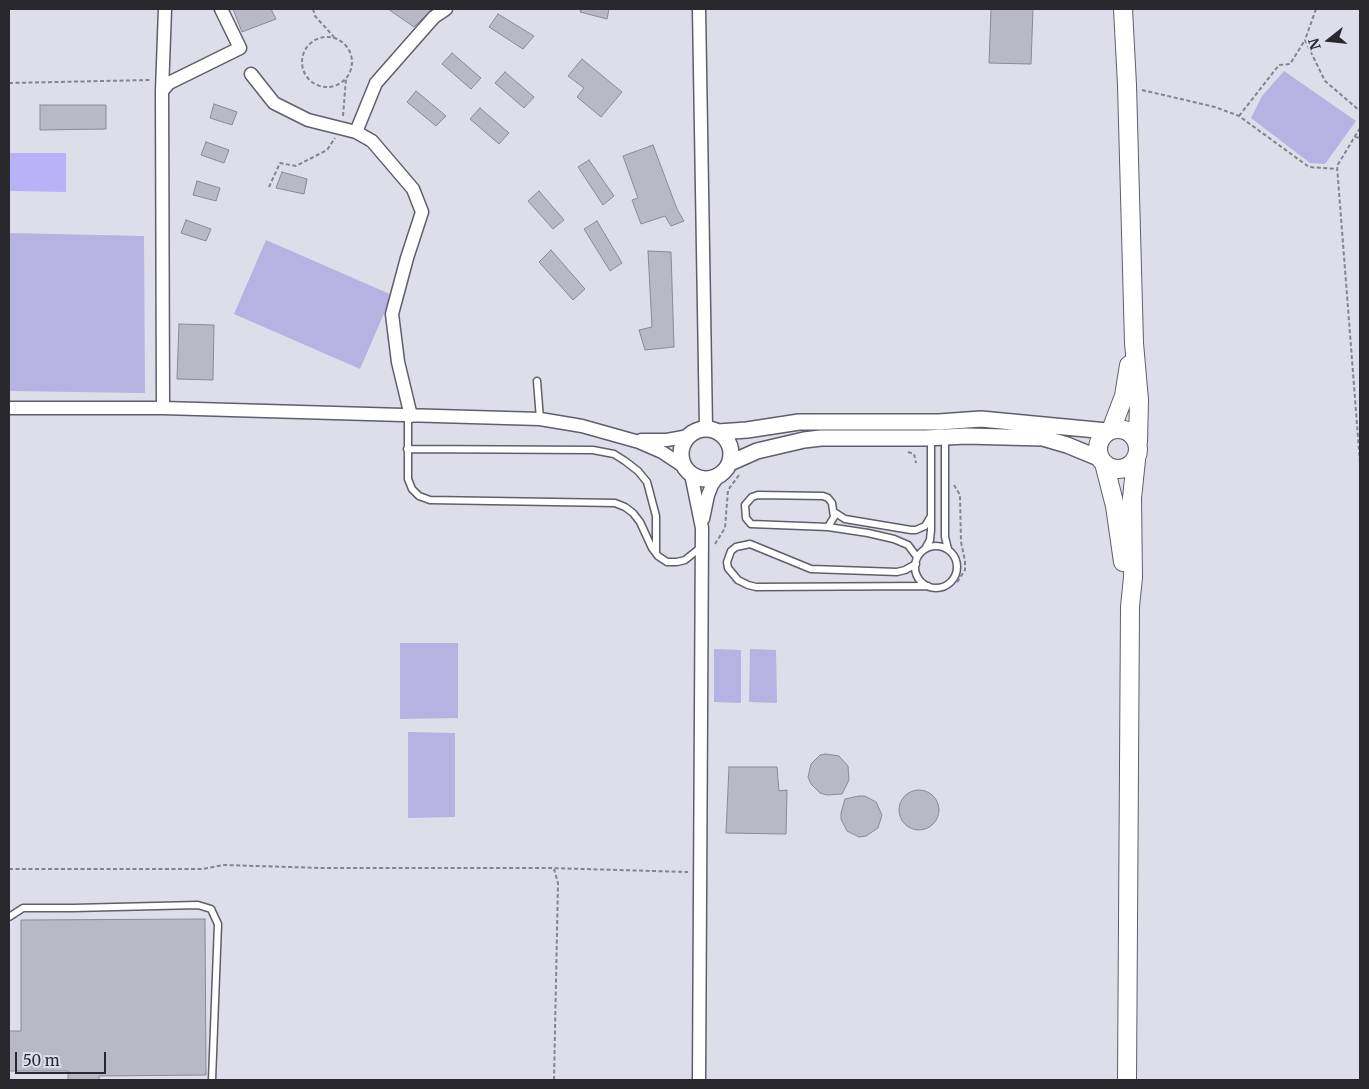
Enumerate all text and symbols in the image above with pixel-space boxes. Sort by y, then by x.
north arrow [1304,15,1354,65]
text: N [1304,36,1325,52]
scale bar [18,1042,109,1074]
text: 50 m [23,1051,60,1070]

